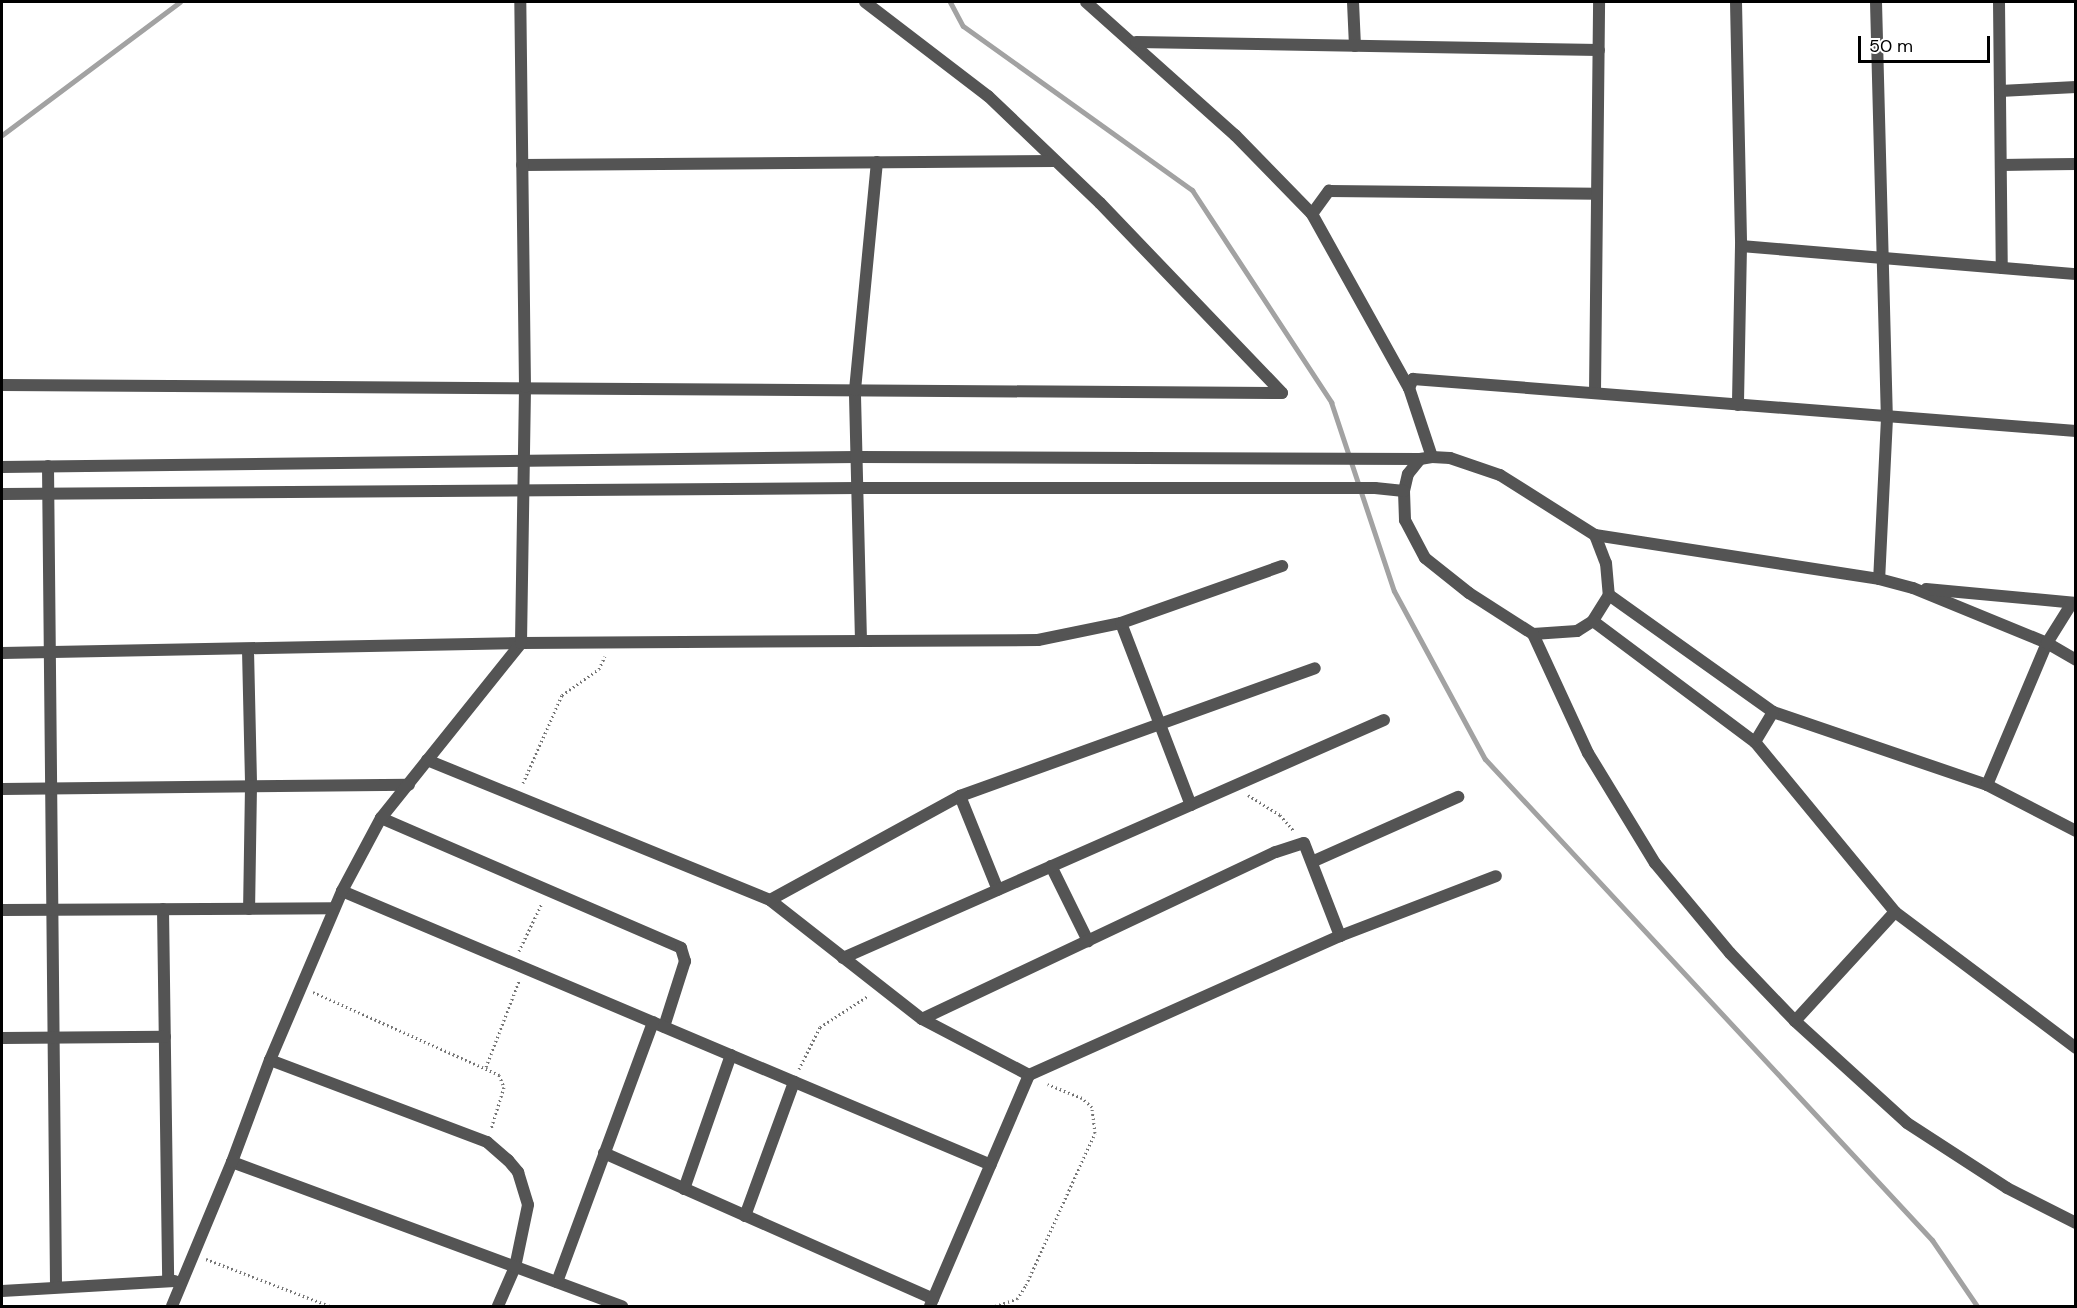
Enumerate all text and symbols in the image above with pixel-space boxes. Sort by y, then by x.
scale bar [1861,24,1993,62]
text: 50 m [1869,34,1913,58]

